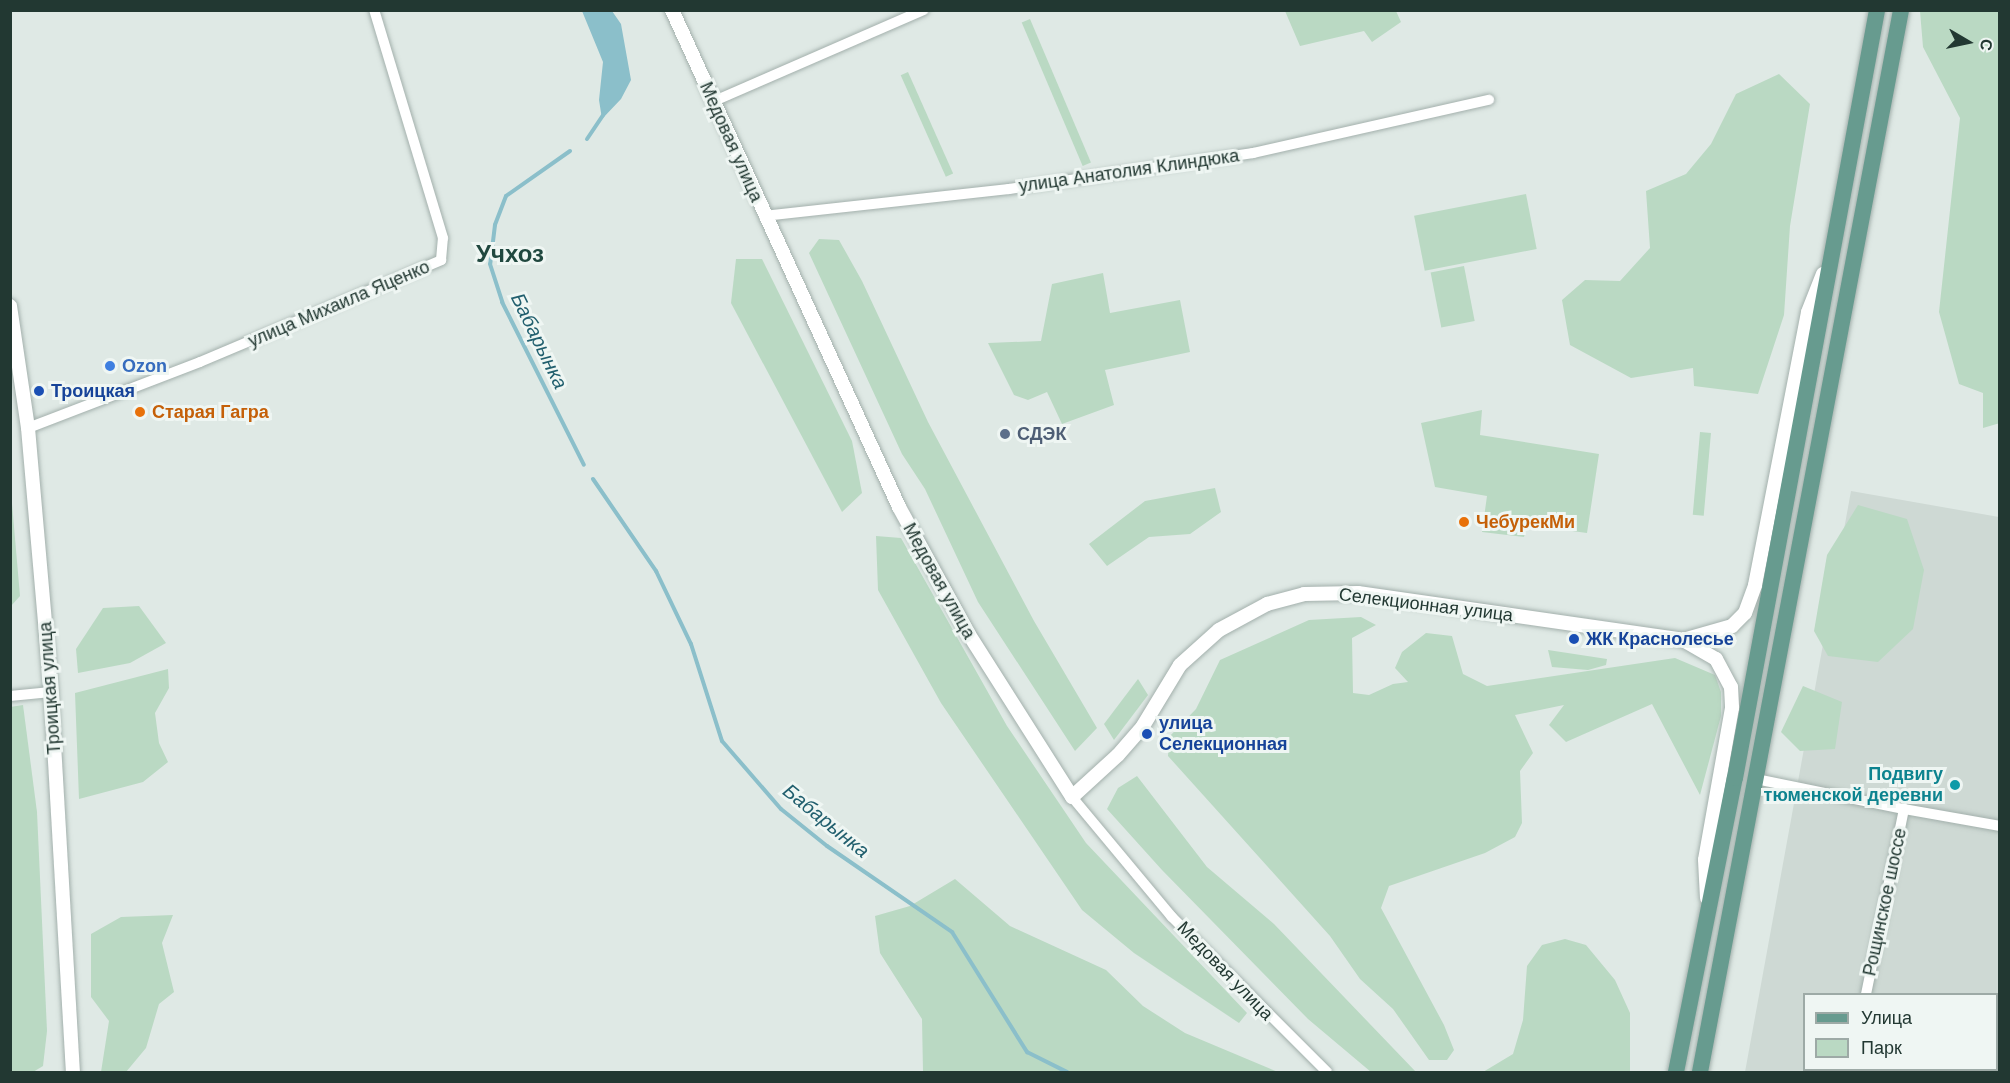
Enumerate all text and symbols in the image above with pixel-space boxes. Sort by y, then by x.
north arrow [1938,12,1998,72]
text: С [1977,38,1996,52]
street label: Медовая улица [695,79,767,205]
street label: улица Анатолия Клиндюка [1017,145,1241,197]
district label: Учхоз [476,240,544,268]
street label: улица Михаила Яценко [245,256,433,352]
water label: Бабарынка [505,289,573,393]
place label: Ozon [122,355,167,377]
marker: Ozon [103,359,117,373]
place label: Троицкая [51,380,135,402]
marker: Троицкая [32,384,46,398]
place label: Старая Гагра [152,401,269,423]
marker: Старая Гагра [133,405,147,419]
place label: СДЭК [1017,423,1066,445]
marker: СДЭК [998,427,1012,441]
place label: ЧебурекМи [1476,511,1575,533]
marker: ЧебурекМи [1457,515,1471,529]
street label: Медовая улица [898,519,980,643]
street label: Селекционная улица [1338,584,1514,626]
street label: Троицкая улица [35,621,65,755]
place label: ЖК Краснолесье [1586,628,1734,650]
marker: ЖК Краснолесье [1567,632,1581,646]
place label: улица Селекционная [1159,713,1288,756]
marker: улица Селекционная [1140,727,1154,741]
place label: Подвигу тюменской деревни [1764,764,1943,806]
marker: Подвигу тюменской деревни [1948,778,1962,792]
water label: Бабарынка [778,779,874,863]
street label: Рощинское шоссе [1859,826,1911,978]
street label: Медовая улица [1172,917,1278,1025]
legend [1803,993,1998,1071]
text: Улица [1861,1008,1912,1028]
text: Парк [1861,1038,1902,1058]

